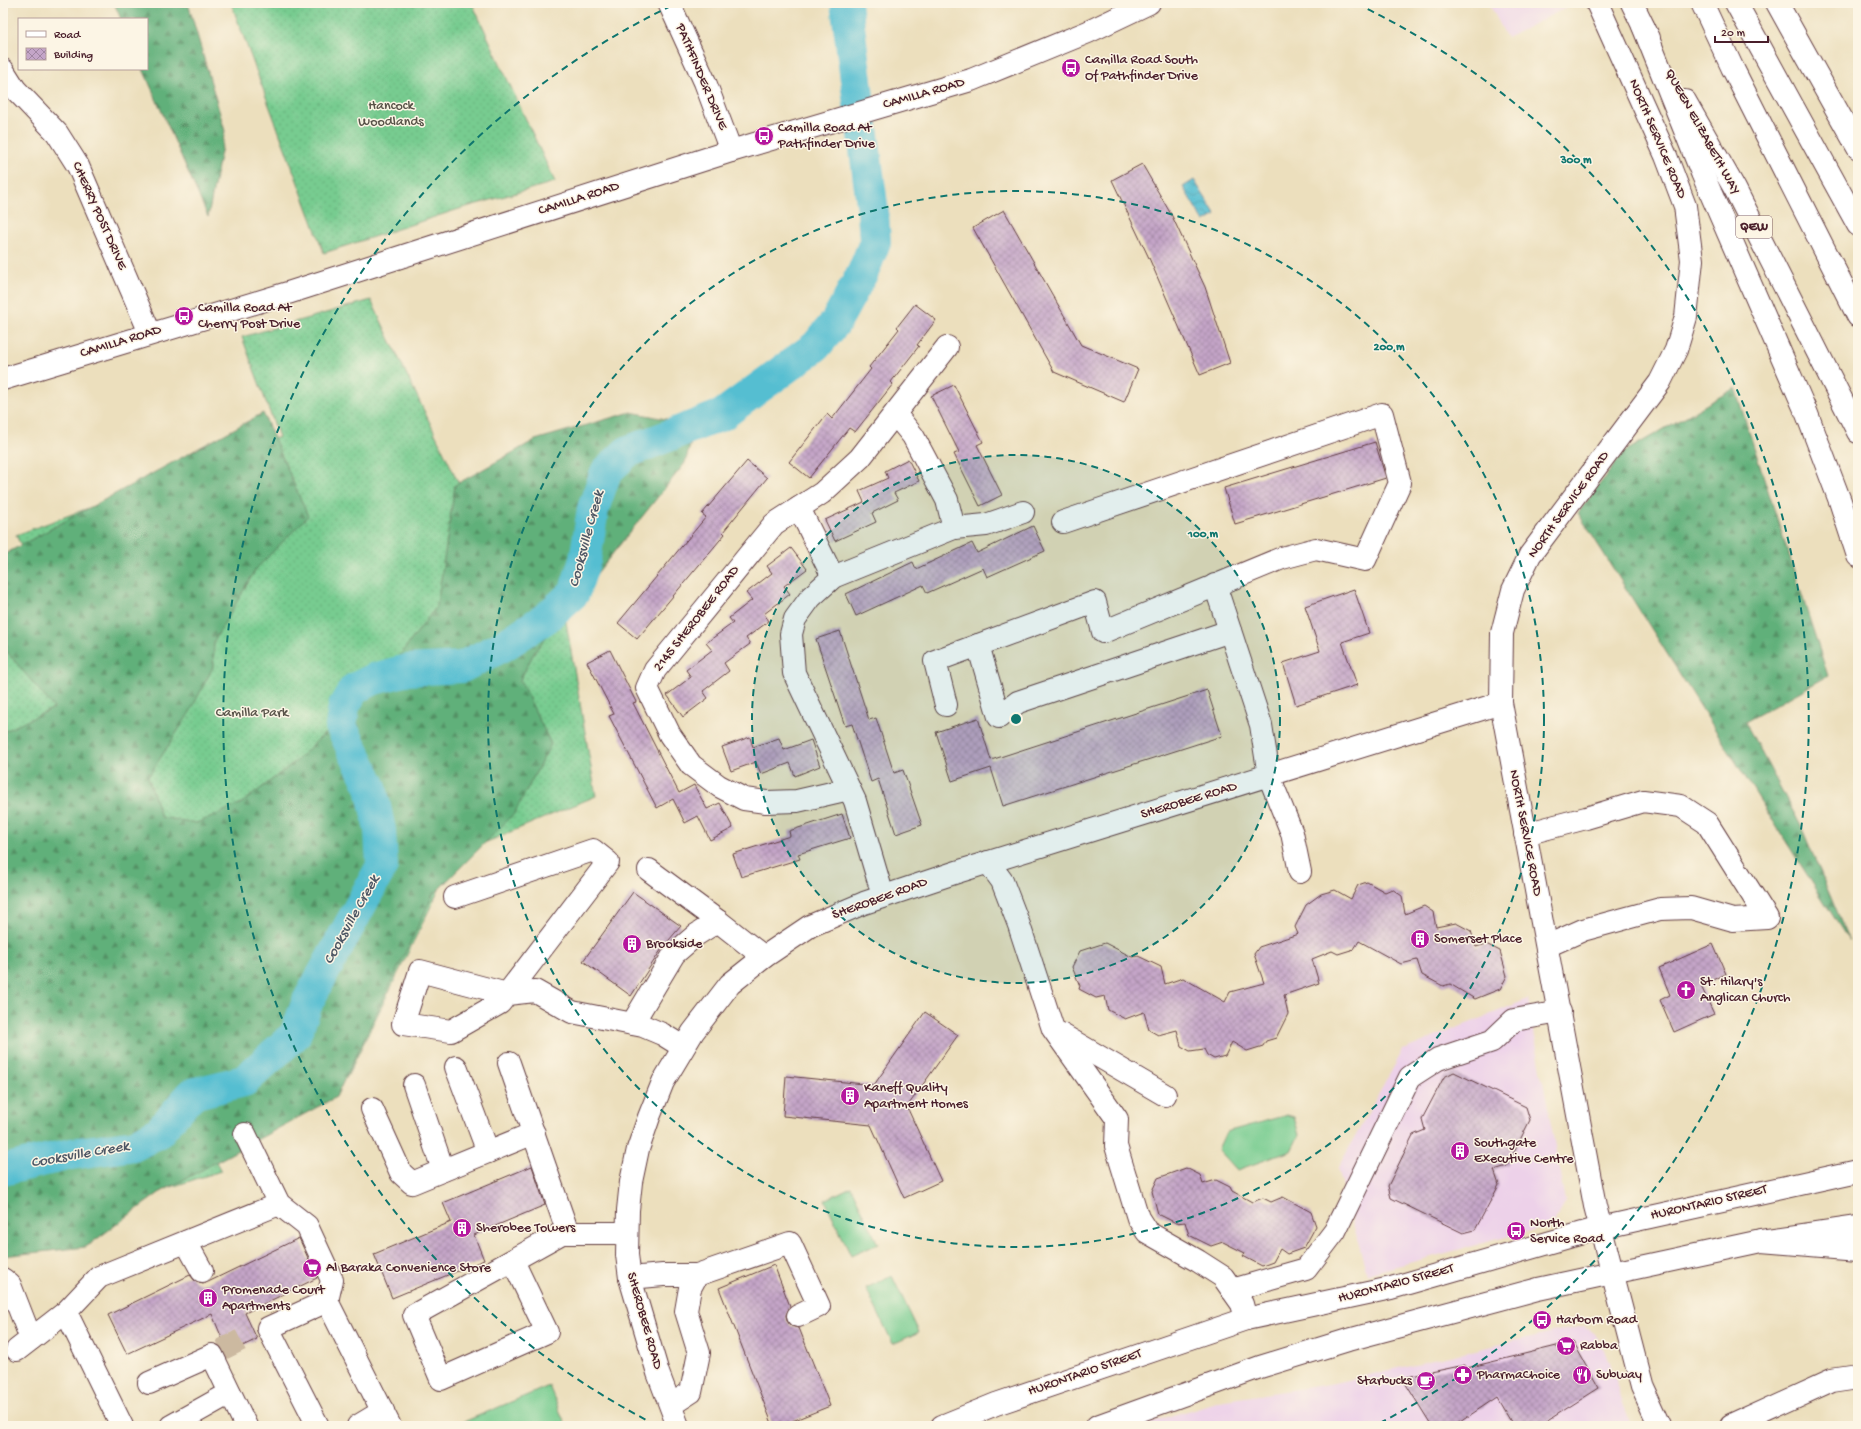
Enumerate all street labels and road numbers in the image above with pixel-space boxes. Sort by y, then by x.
street label: PATHFINDER DRIVE [671,20,732,134]
street label: QUEEN ELIZABETH WAY [1660,66,1744,198]
street label: CAMILLA ROAD [881,74,968,114]
street label: NORTH SERVICE ROAD [1624,77,1690,202]
street label: CHERRY POST DRIVE [68,159,131,274]
street label: CAMILLA ROAD [536,178,622,220]
road number: QEW [1736,216,1772,238]
street label: CAMILLA ROAD [78,321,164,362]
street label: NORTH SERVICE ROAD [1524,447,1614,562]
street label: 2145 SHEROBEE ROAD [650,562,744,675]
street label: NORTH SERVICE ROAD [1504,769,1546,898]
street label: SHEROBEE ROAD [1139,778,1240,824]
street label: SHEROBEE ROAD [830,874,931,924]
street label: HURONTARIO STREET [1649,1181,1770,1225]
street label: HURONTARIO STREET [1336,1260,1456,1308]
street label: SHEROBEE ROAD [622,1271,666,1372]
street label: HURONTARIO STREET [1026,1345,1145,1400]

